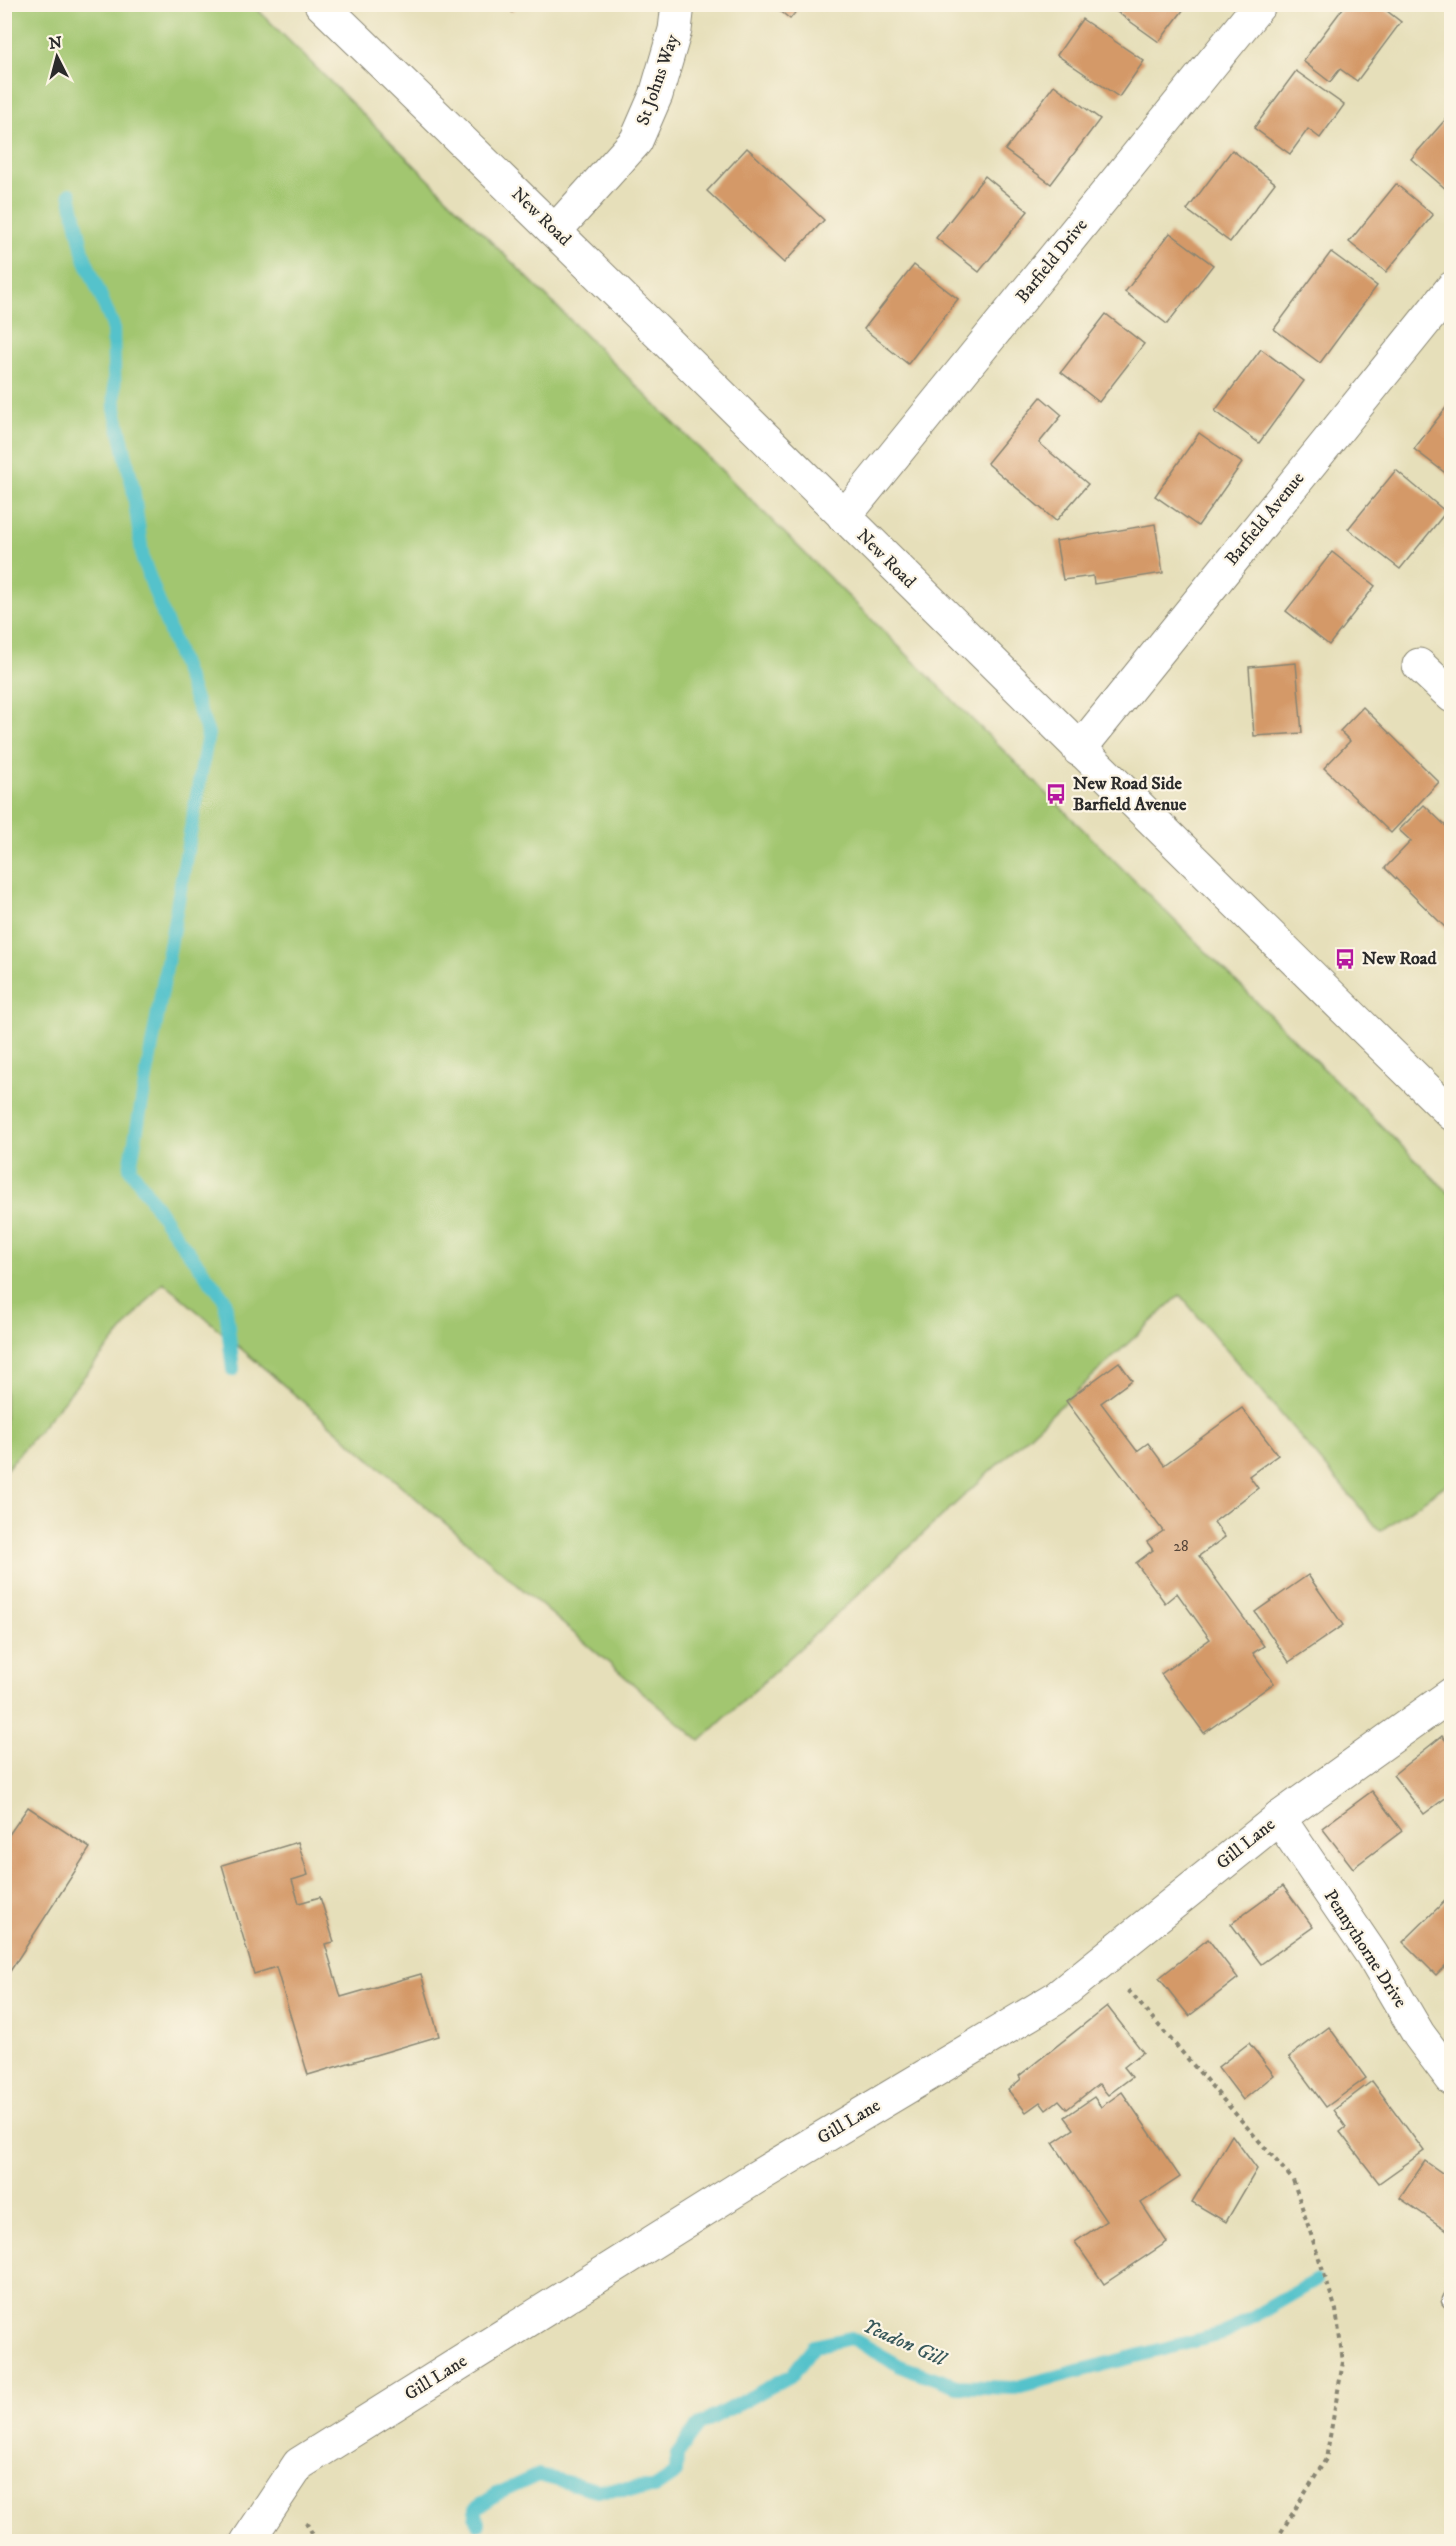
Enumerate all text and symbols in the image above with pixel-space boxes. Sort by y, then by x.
north arrow [27,27,87,87]
street label: St Johns Way [632,31,684,128]
text: N [48,32,63,54]
street label: New Road [507,183,575,251]
street label: Barfield Drive [1011,215,1093,307]
street label: Barfield Avenue [1221,468,1309,570]
street label: New Road [852,525,920,593]
place label: New Road Side Barfield Avenue [1073,773,1187,816]
bus stop icon: New Road Side Barfield Avenue [1044,782,1068,806]
bus stop icon: New Road [1333,947,1357,971]
place label: New Road [1362,948,1438,970]
house number: 28 [1174,1537,1188,1556]
street label: Gill Lane [1212,1814,1280,1874]
street label: Pennythorne Drive [1319,1886,1411,2012]
street label: Gill Lane [814,2095,884,2149]
water label: Yeadon Gill [859,2314,951,2373]
street label: Gill Lane [401,2350,471,2406]

